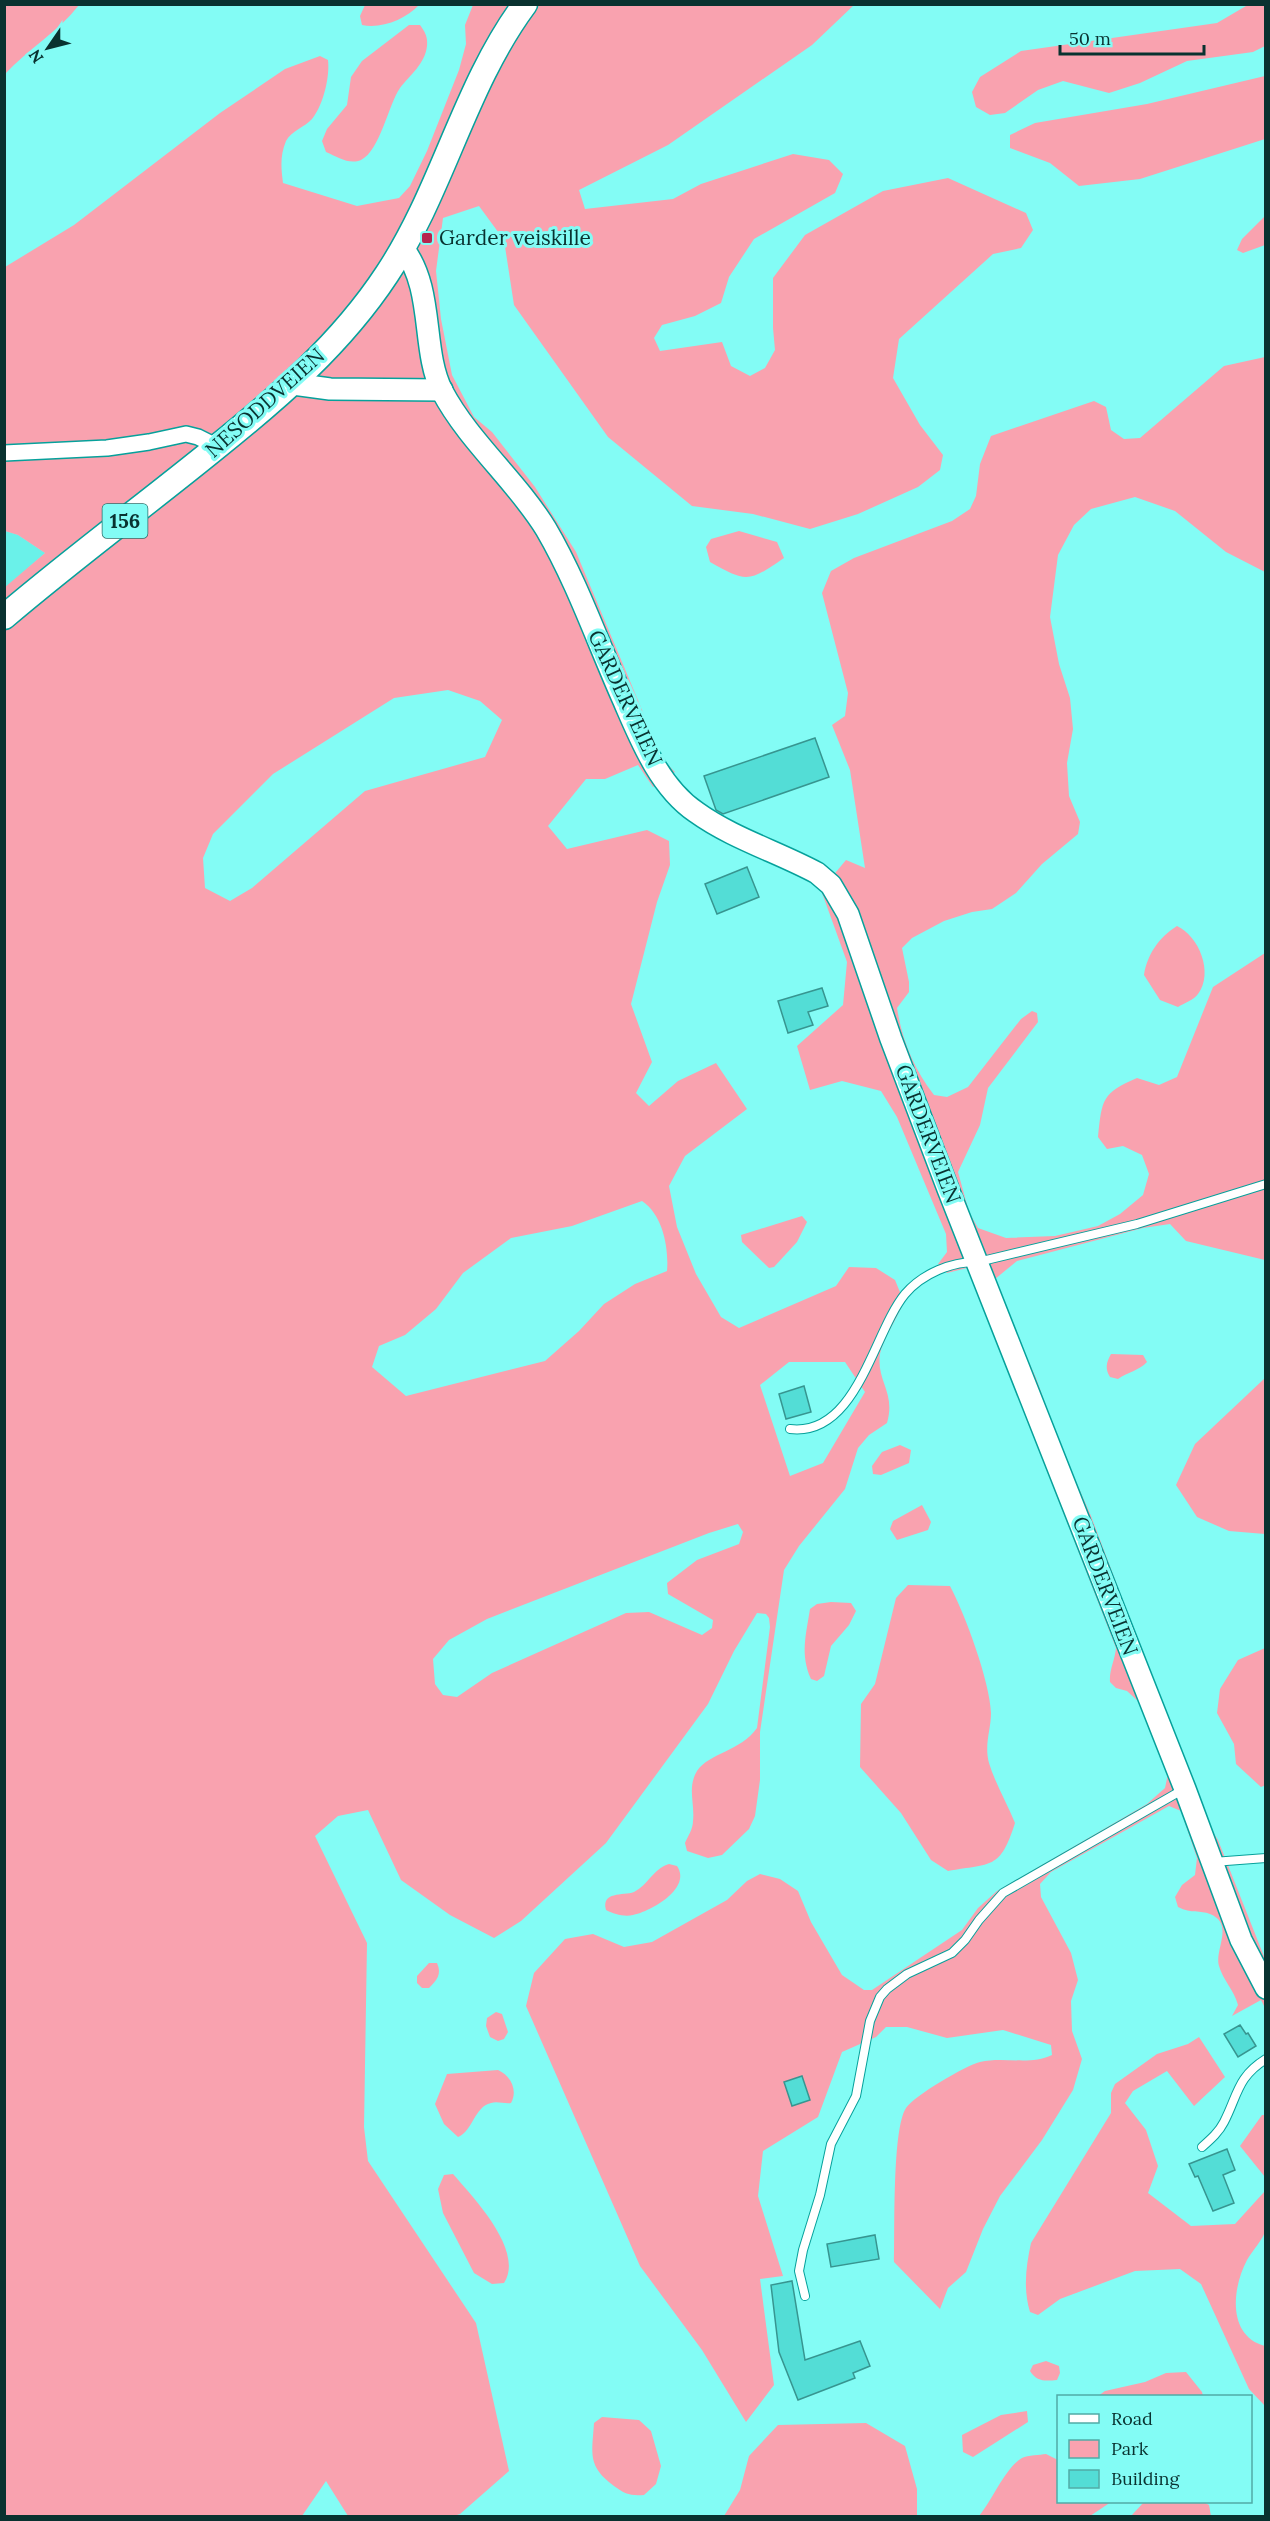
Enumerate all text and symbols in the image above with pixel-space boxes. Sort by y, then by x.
north arrow [18,18,78,78]
scale bar [1060,18,1204,56]
text: 50 m [1069,27,1111,50]
text: N [24,46,47,67]
place label: Garder veiskille [439,224,591,251]
marker: Garder veiskille [420,231,434,245]
street label: NESODDVEIEN [199,342,330,463]
road number: 156 [102,504,148,538]
street label: GARDERVEIEN [582,626,669,770]
street label: GARDERVEIEN [890,1060,967,1207]
street label: GARDERVEIEN [1067,1512,1144,1659]
legend [1057,2395,1252,2503]
text: Road [1111,2407,1153,2430]
text: Park [1111,2437,1149,2460]
text: Building [1111,2467,1181,2490]

